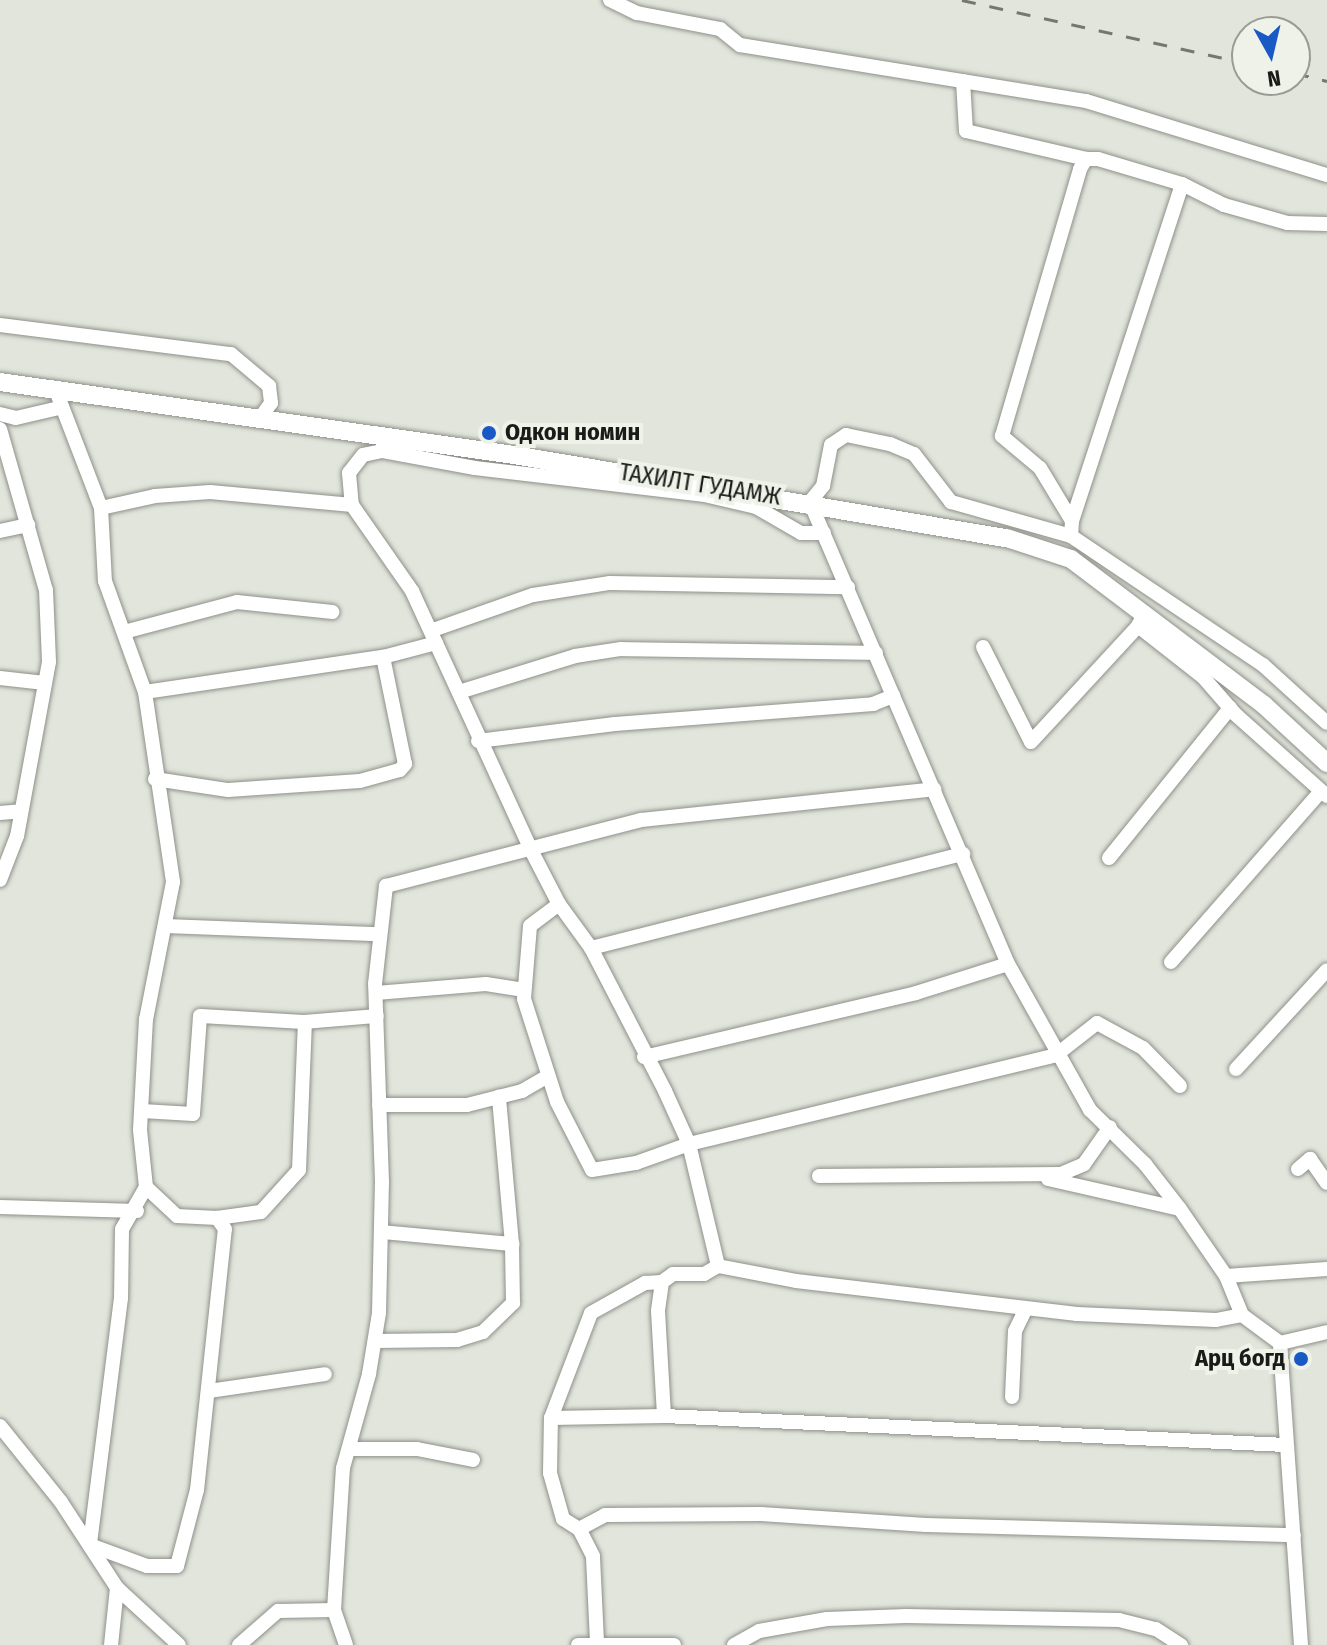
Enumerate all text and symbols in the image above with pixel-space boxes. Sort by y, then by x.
north arrow [1231,16,1311,96]
text: N [1266,64,1283,93]
place label: Одкон номин [505,419,640,447]
marker: Одкон номин [480,424,498,442]
street label: ТАХИЛТ ГУДАМЖ [617,458,783,512]
place label: Арц богд [1195,1345,1285,1373]
marker: Арц богд [1292,1350,1310,1368]

